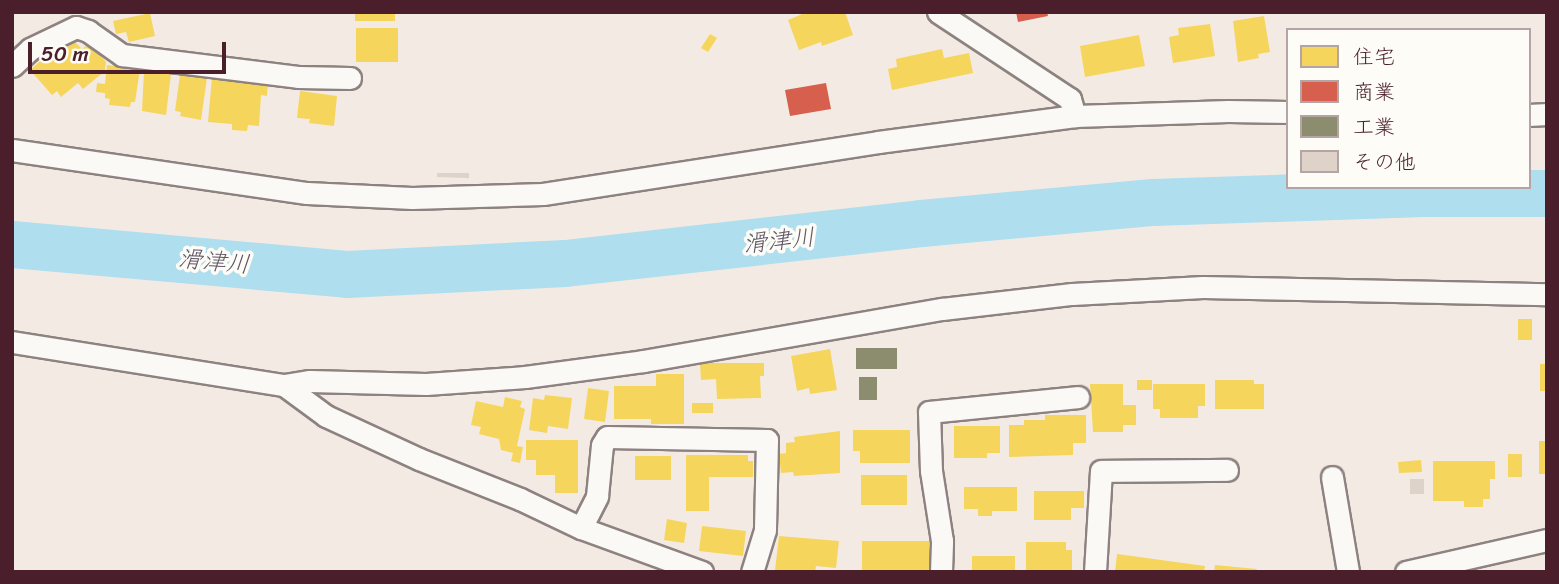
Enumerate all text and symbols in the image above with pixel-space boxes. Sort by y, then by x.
scale bar [32,28,229,72]
legend [1286,28,1531,189]
text: 50 m [41,35,89,73]
text: 住宅 [1353,38,1395,76]
text: 商業 [1353,73,1395,111]
text: 工業 [1353,108,1395,146]
text: その他 [1353,143,1416,181]
water label: 滑津川 [742,223,816,259]
water label: 滑津川 [177,245,251,279]

